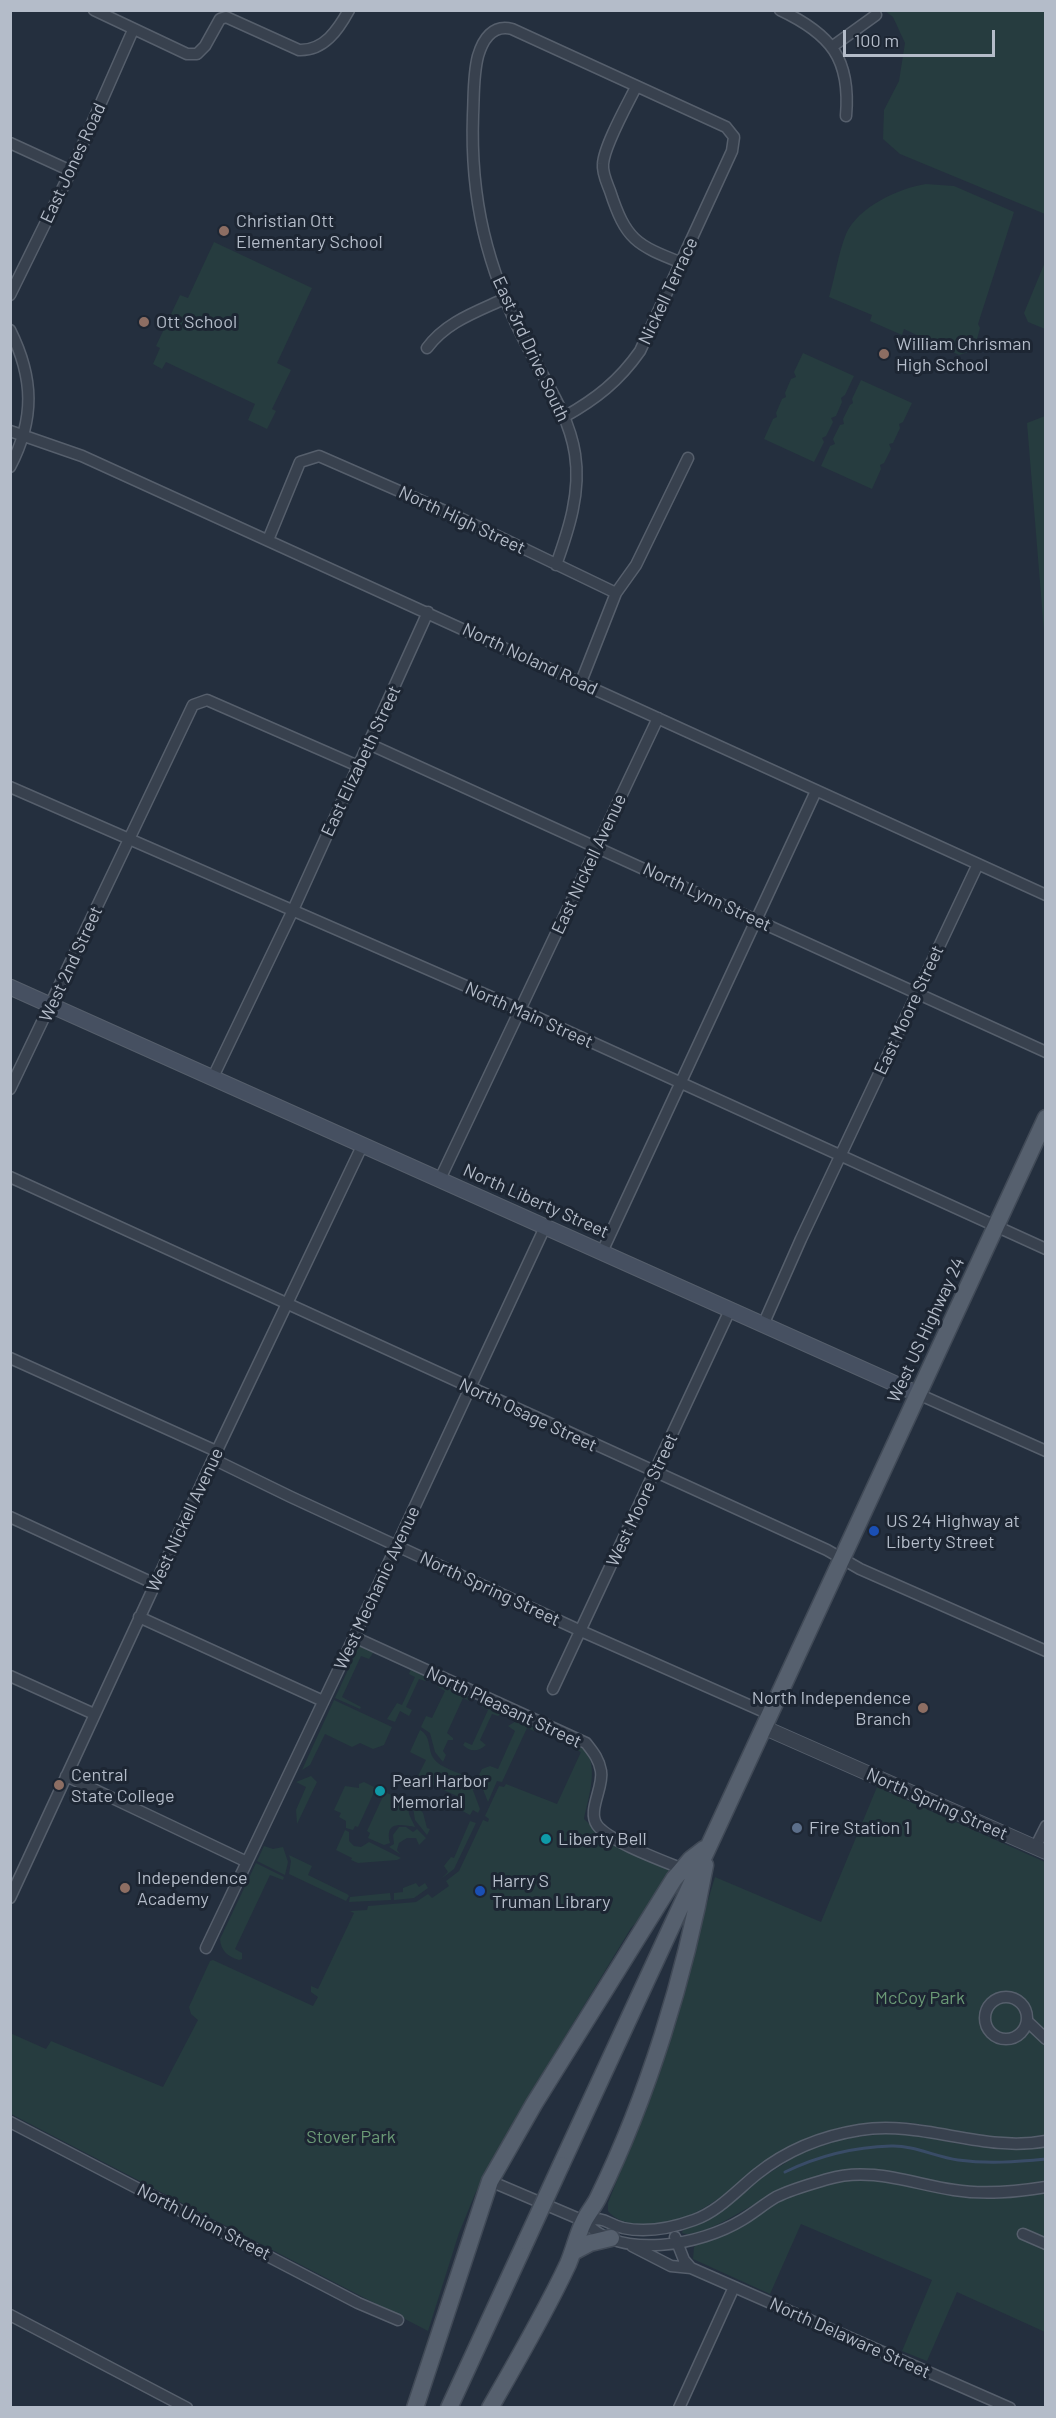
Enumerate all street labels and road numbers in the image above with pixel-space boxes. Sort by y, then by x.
street label: East Jones Road [36,99,110,227]
street label: Nickell Terrace [634,234,702,348]
street label: East 3rd Drive South [488,273,574,425]
street label: North High Street [395,481,529,559]
street label: North Noland Road [459,618,601,700]
street label: East Elizabeth Street [317,682,405,840]
street label: East Nickell Avenue [547,790,631,938]
street label: North Lynn Street [639,858,775,936]
street label: West 2nd Street [35,903,107,1025]
street label: East Moore Street [870,942,948,1078]
street label: North Main Street [462,977,596,1053]
street label: North Liberty Street [460,1159,612,1243]
street label: West US Highway 24 [883,1254,969,1406]
street label: North Osage Street [456,1374,600,1456]
street label: West Moore Street [602,1430,682,1570]
street label: West Nickell Avenue [142,1444,228,1596]
street label: West Mechanic Avenue [330,1503,424,1673]
street label: North Spring Street [416,1547,564,1631]
street label: North Pleasant Street [423,1662,585,1752]
street label: North Spring Street [863,1763,1011,1845]
street label: North Union Street [134,2179,274,2265]
street label: North Delaware Street [766,2293,934,2383]

